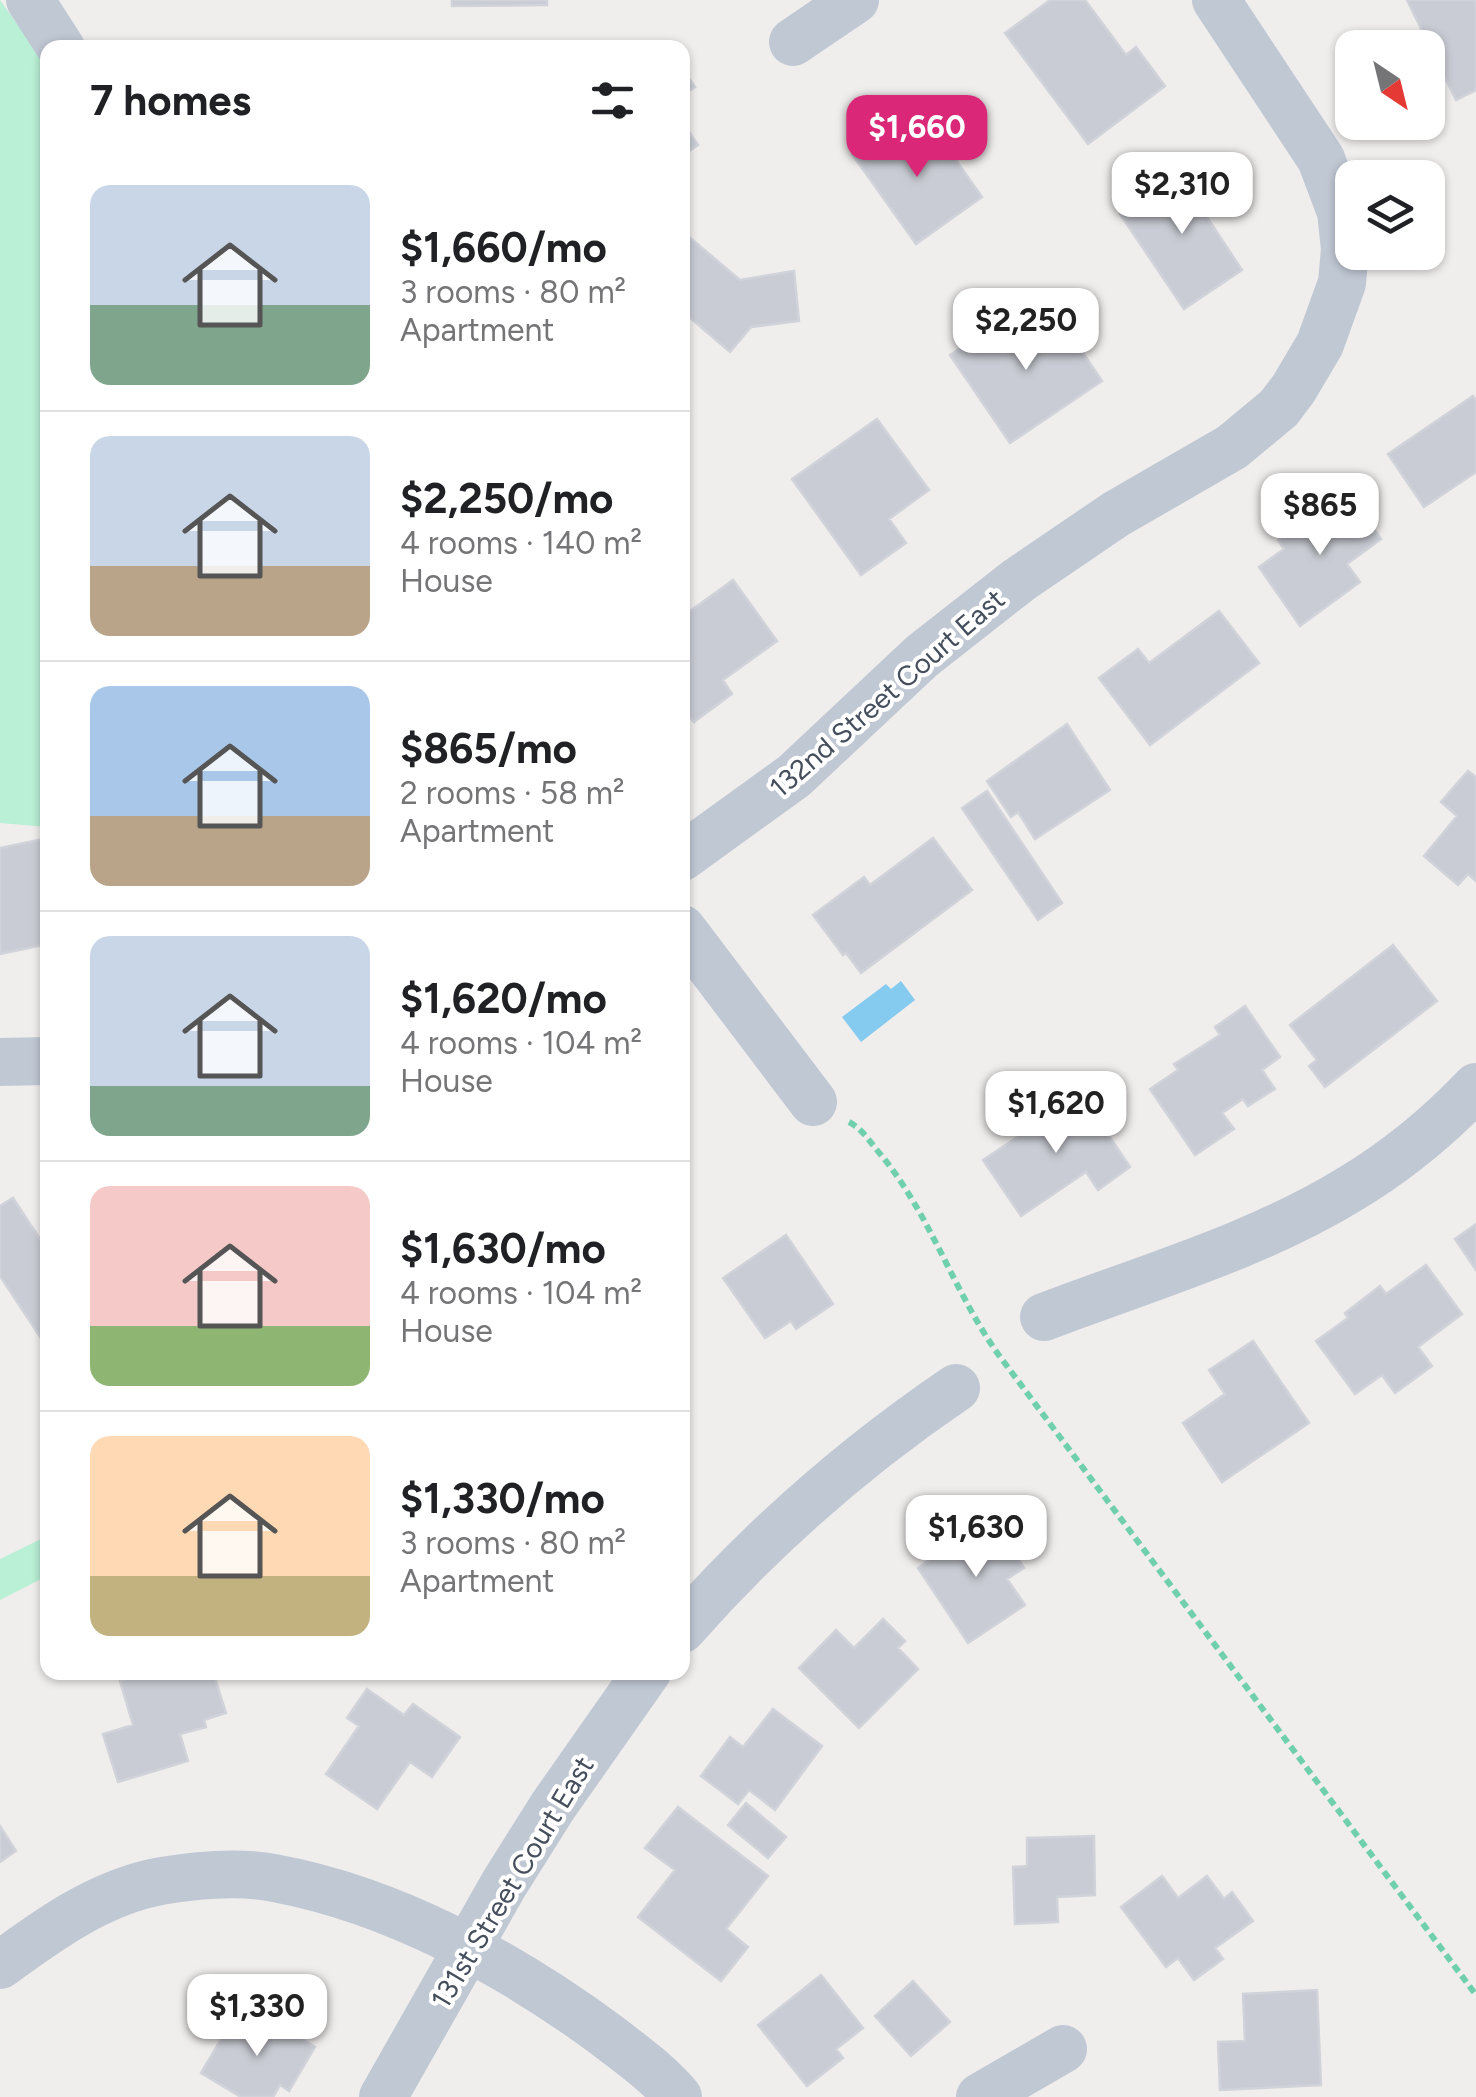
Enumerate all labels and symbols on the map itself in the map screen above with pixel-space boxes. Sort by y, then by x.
north arrow [1335,30,1445,140]
pin: $1,660 [836,95,998,180]
pin: $2,310 [1101,152,1263,237]
pin: $2,250 [945,288,1107,373]
pin: $865 [1261,473,1379,558]
street label: 132nd Street Court East [763,582,1011,804]
pin: $1,620 [975,1071,1137,1156]
pin: $1,630 [895,1495,1057,1580]
street label: 131st Street Court East [423,1750,601,2014]
pin: $1,330 [176,1974,338,2059]

